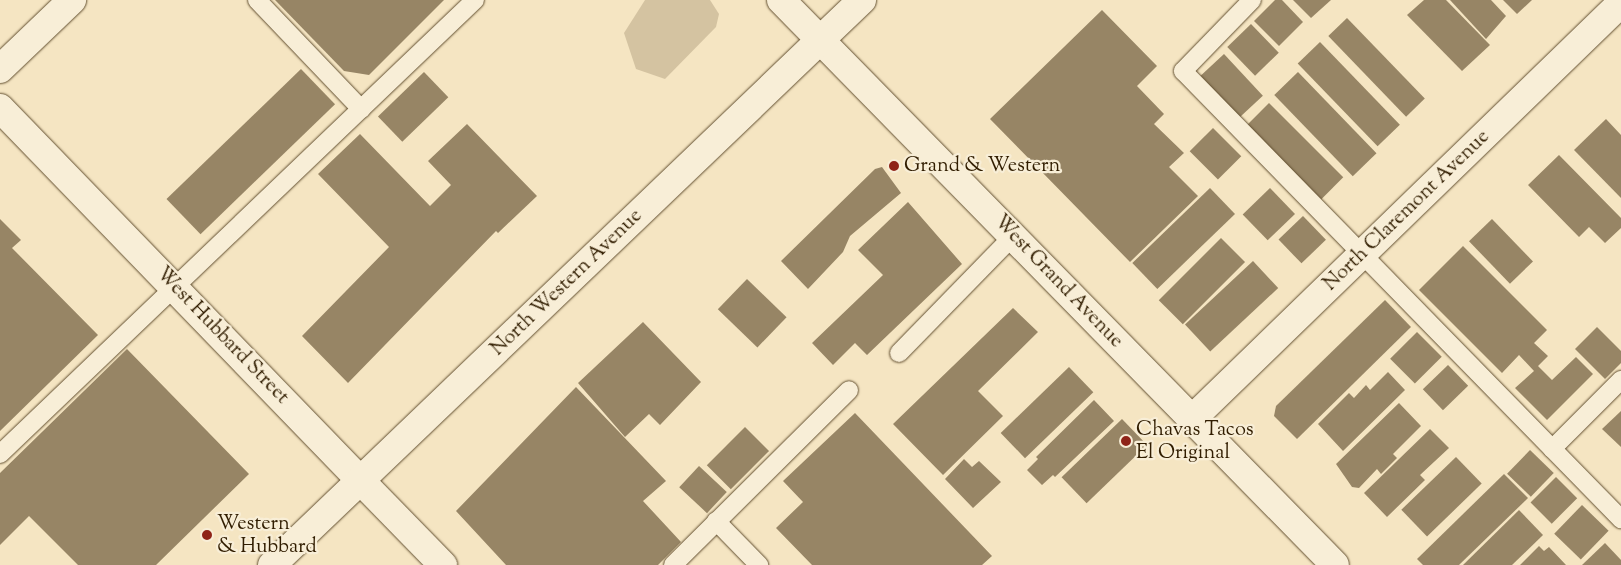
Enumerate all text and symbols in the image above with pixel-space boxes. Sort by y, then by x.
street label: North Claremont Avenue [1319,126,1495,296]
place label: Grand & Western [904,154,1060,178]
marker: Grand & Western [888,160,900,172]
street label: North Western Avenue [486,205,648,361]
street label: West Grand Avenue [988,210,1128,354]
street label: West Hubbard Street [151,263,293,409]
place label: Chavas Tacos El Original [1136,418,1254,465]
marker: Chavas Tacos El Original [1120,435,1132,447]
place label: Western & Hubbard [217,512,317,559]
marker: Western & Hubbard [201,529,213,541]

